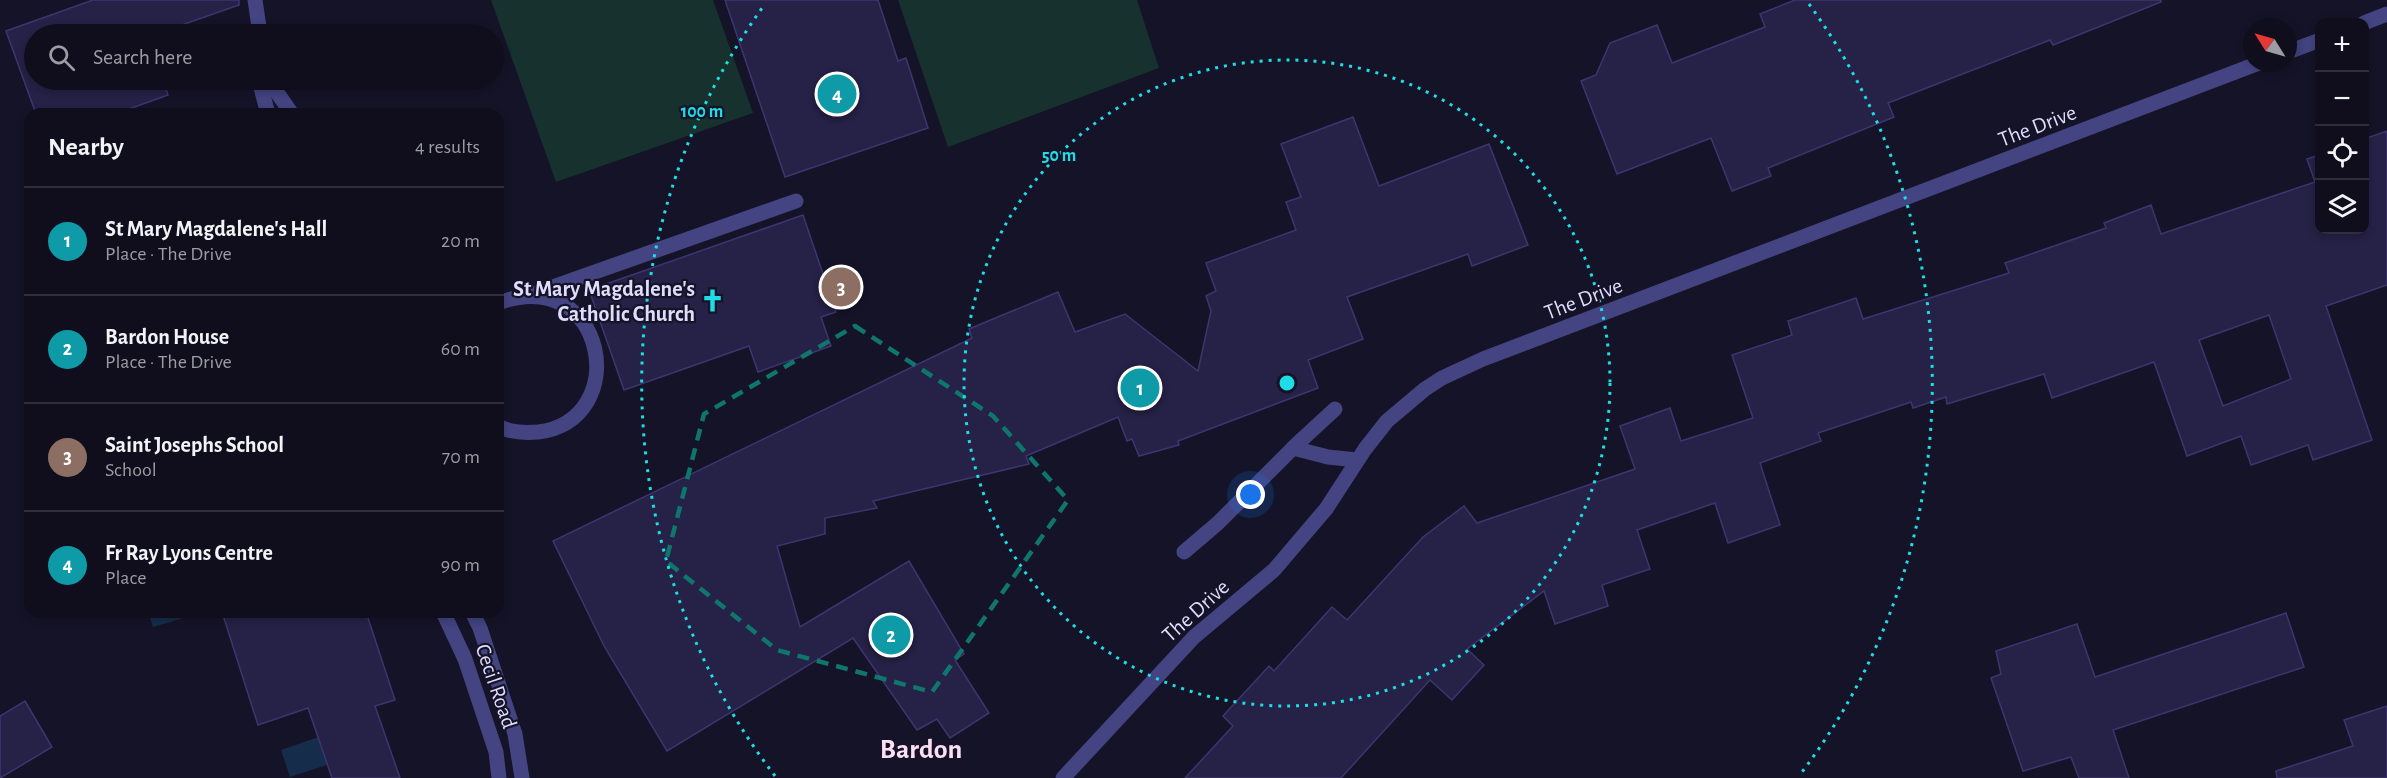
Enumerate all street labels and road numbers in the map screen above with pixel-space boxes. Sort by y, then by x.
street label: The Drive [1995,101,2079,151]
street label: The Drive [1541,274,1625,324]
street label: The Drive [1158,575,1233,646]
street label: Cecil Road [471,641,521,731]

